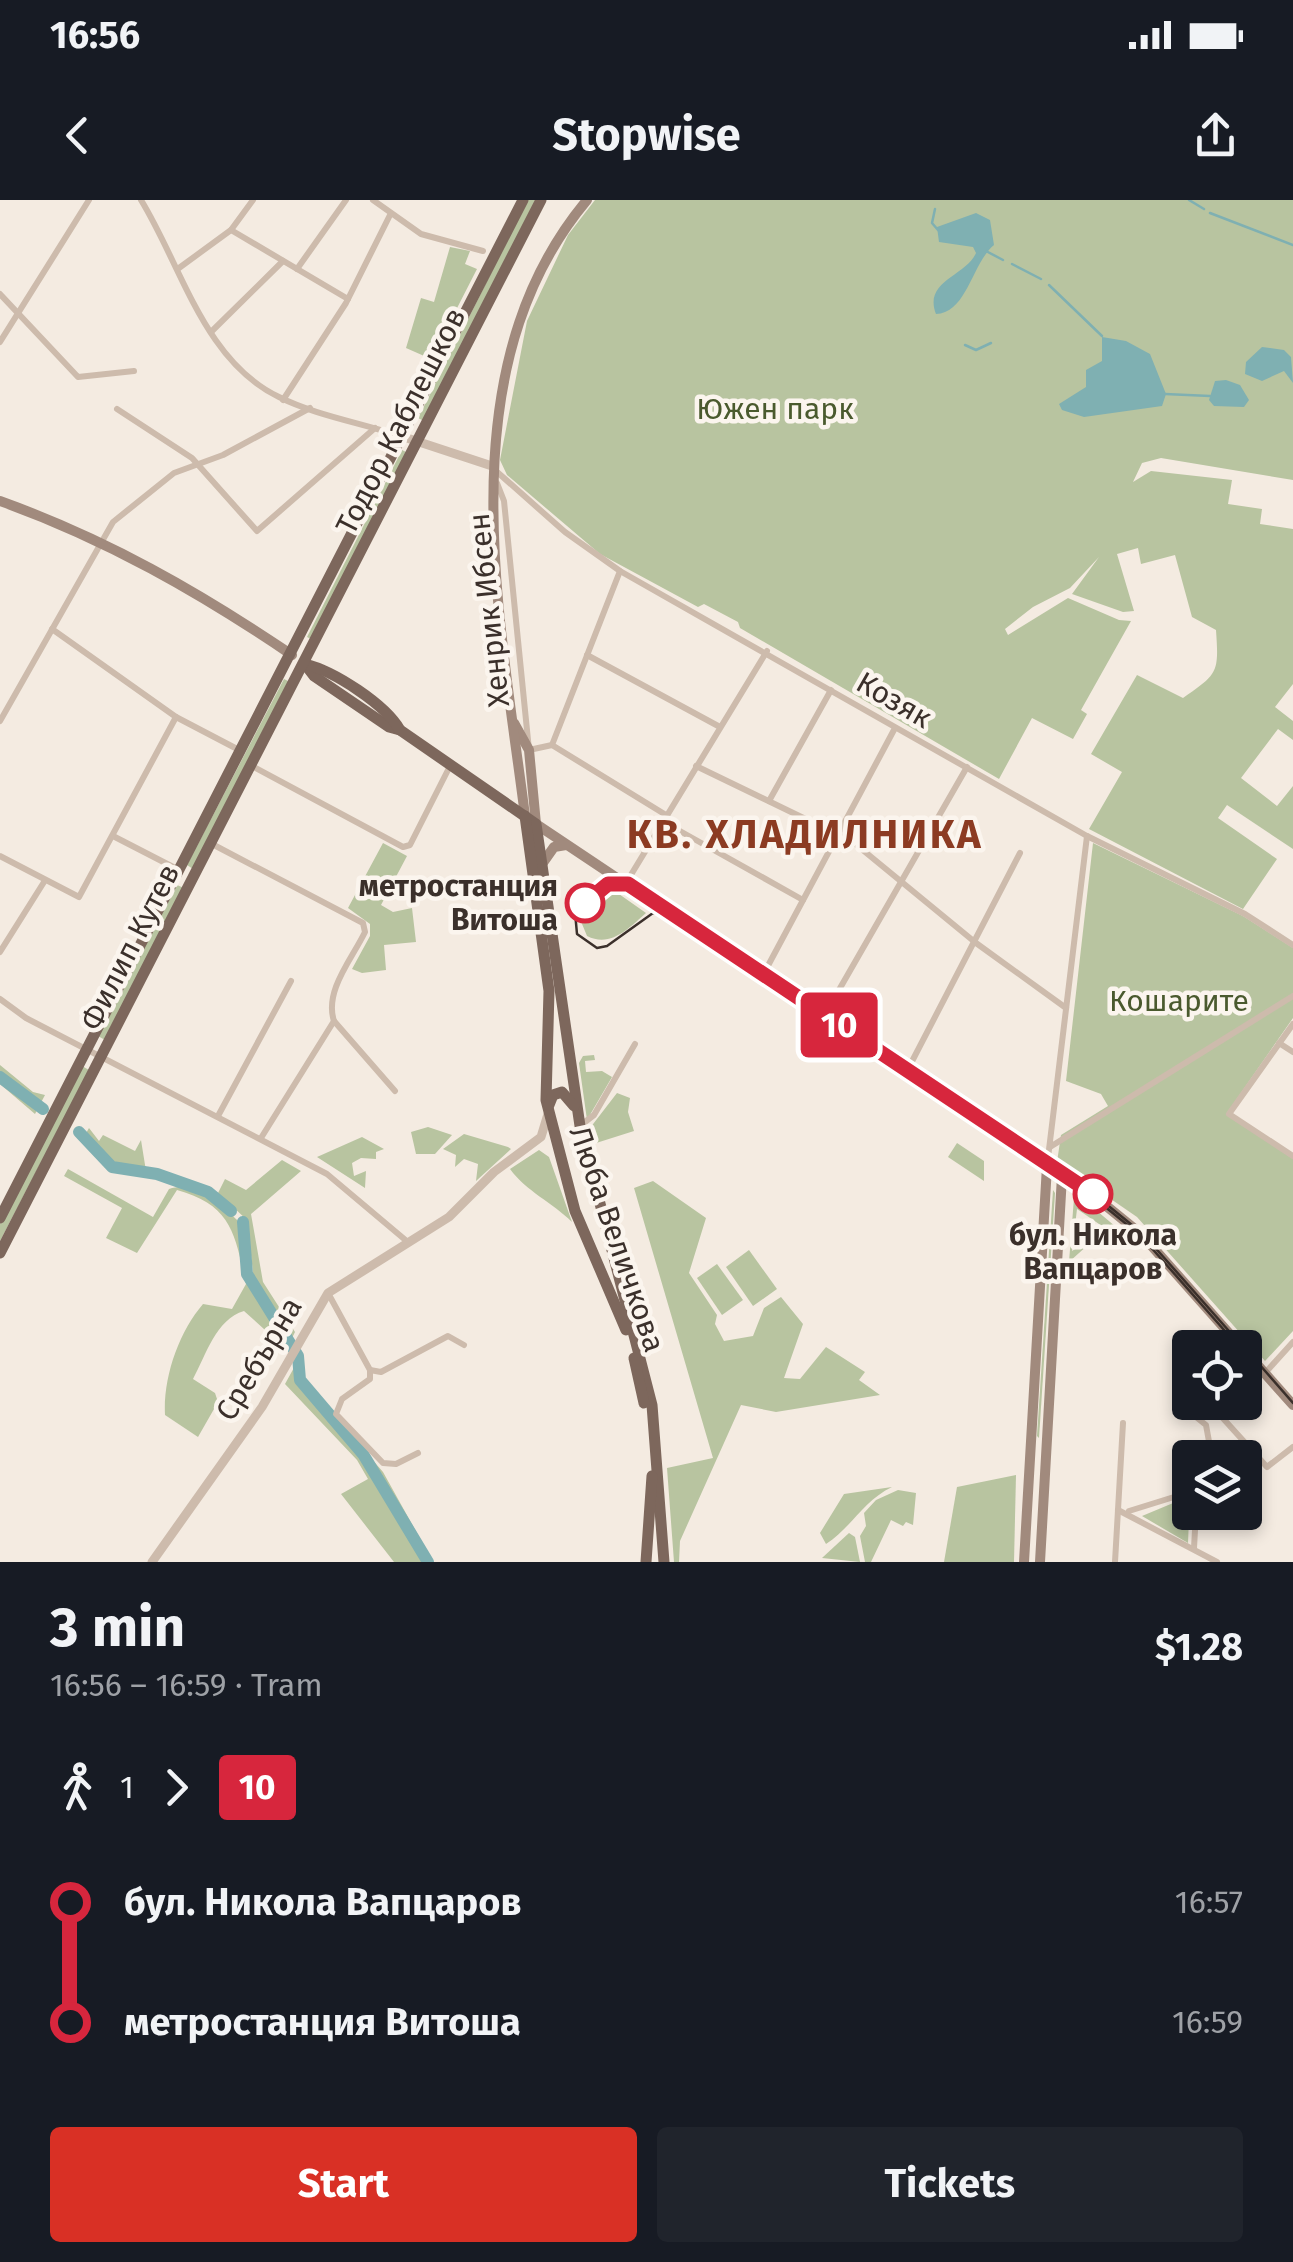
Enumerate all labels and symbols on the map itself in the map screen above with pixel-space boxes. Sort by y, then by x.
street label: Тодор Каблешков [328,302,474,540]
park label: Южен парк [696,391,854,427]
street label: Хенрик Ибсен [461,511,517,709]
street label: Козяк [850,664,938,736]
district label: КВ. ХЛАДИЛНИКА [627,811,983,859]
street label: Филип Кутев [73,858,187,1036]
place label: метростанция Витоша [359,868,558,938]
marker: метростанция Витоша [566,884,604,922]
park label: Кошарите [1109,983,1249,1019]
line badge: 10 [794,992,884,1058]
street label: Люба Величкова [561,1121,673,1357]
marker: бул. Никола Вапцаров [1074,1175,1112,1213]
place label: бул. Никола Вапцаров [1009,1217,1177,1287]
street label: Сребърна [208,1291,310,1427]

